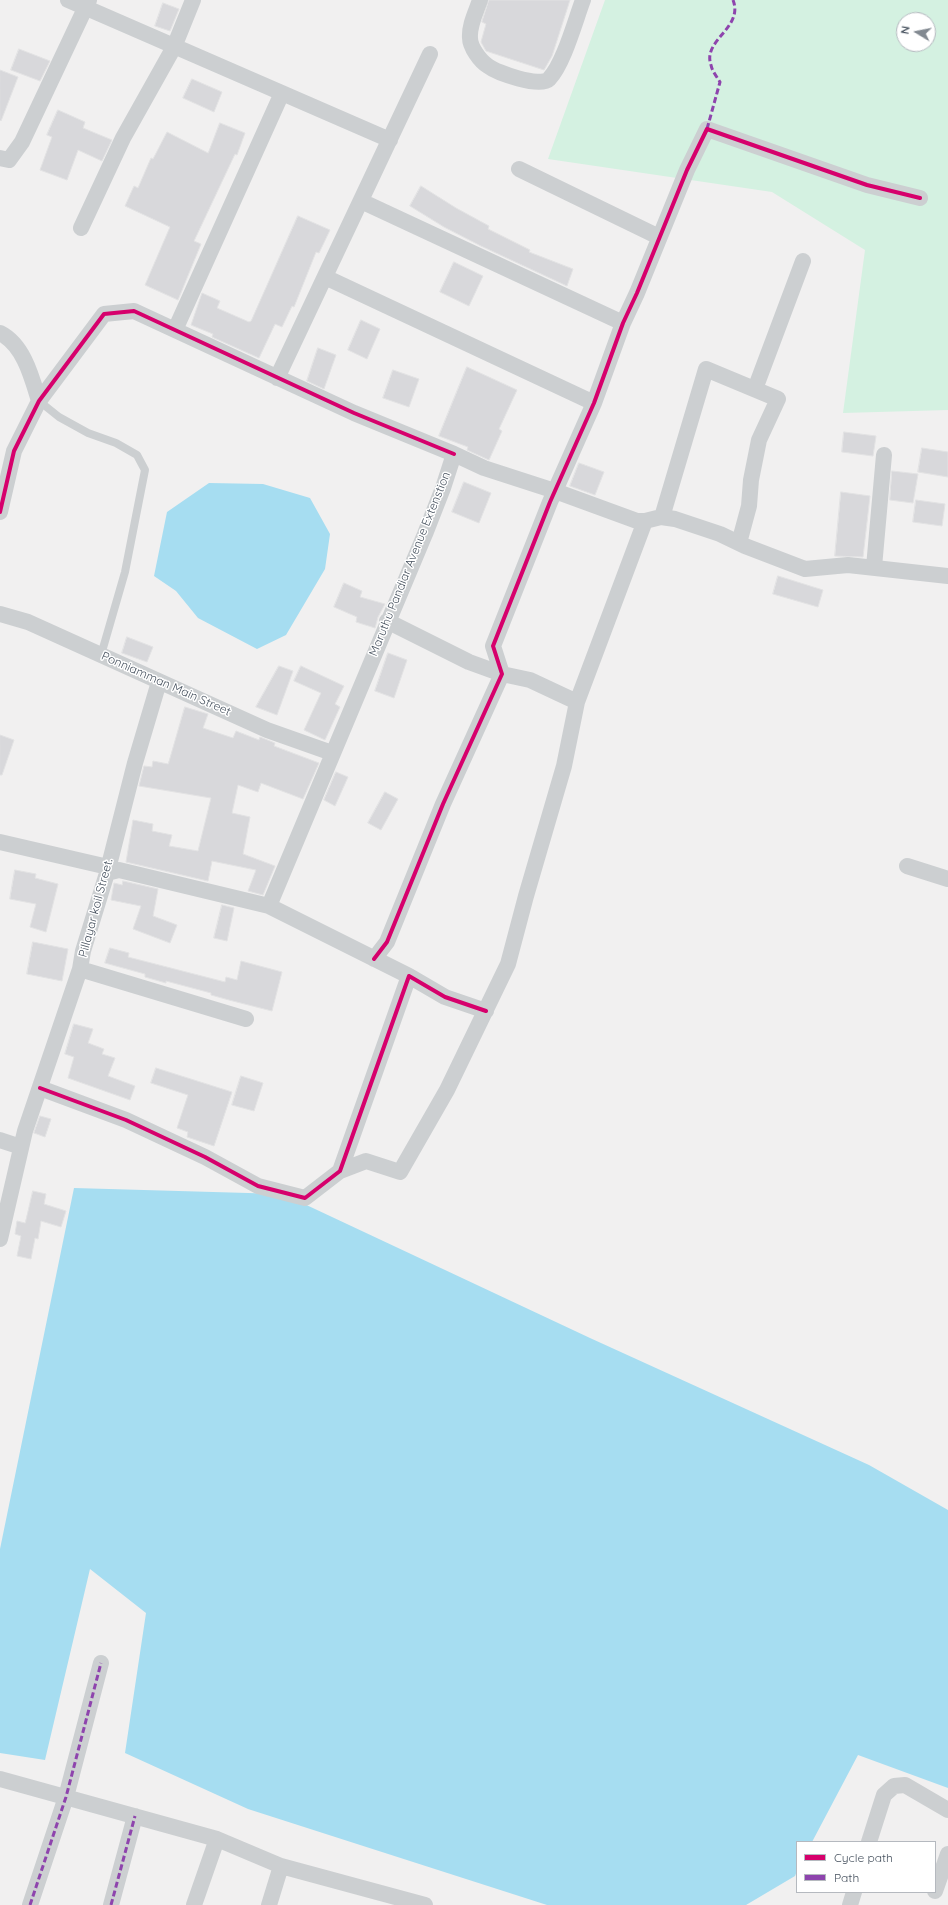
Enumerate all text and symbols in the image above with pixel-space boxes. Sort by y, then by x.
north arrow [896,12,936,52]
text: N [898,25,913,35]
street label: Maruthu Pandiar Avenue Extenstion [366,470,454,658]
street label: Ponniamman Main Street [99,649,233,719]
street label: Pillayar koil Street. [76,857,116,959]
legend [796,1841,936,1893]
text: Cycle path [834,1850,893,1865]
text: Path [834,1870,859,1885]

